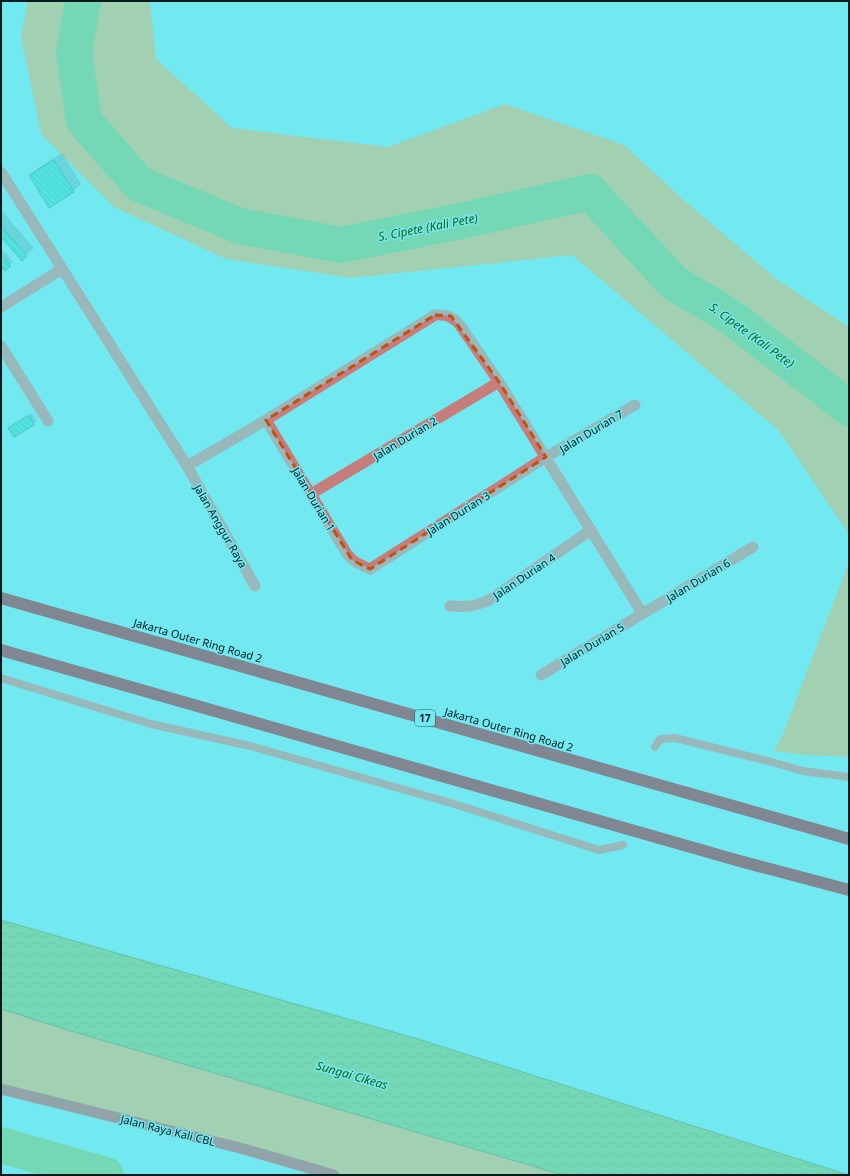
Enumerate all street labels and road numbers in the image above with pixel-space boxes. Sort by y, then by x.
street label: Jalan Durian 7 [555,406,626,457]
street label: Jalan Durian 2 [369,413,440,464]
street label: Jalan Durian 1 [288,463,339,534]
street label: Jalan Anggur Raya [190,481,251,571]
street label: Jalan Durian 3 [423,488,493,539]
street label: Jalan Durian 4 [489,549,559,603]
street label: Jalan Durian 6 [662,555,733,606]
street label: Jakarta Outer Ring Road 2 [131,614,264,666]
street label: Jalan Durian 5 [556,619,627,670]
street label: Jakarta Outer Ring Road 2 [442,703,575,755]
road number: 17 [415,710,435,726]
street label: Jalan Raya Kali CBL [118,1111,217,1149]

